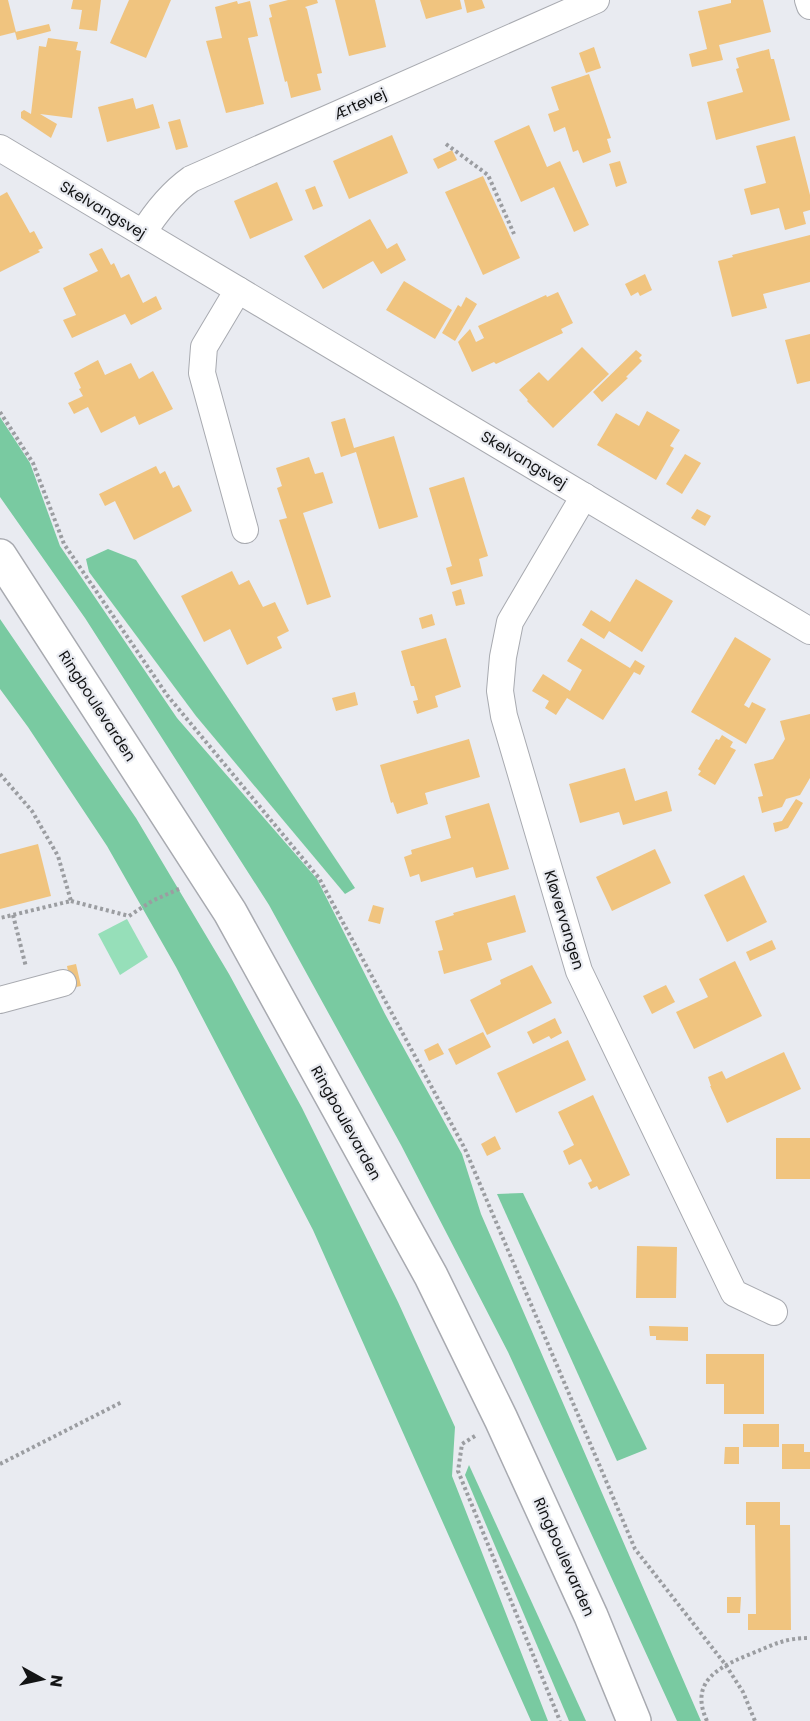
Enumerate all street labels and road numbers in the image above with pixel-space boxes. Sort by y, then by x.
street label: Ærtevej [330,83,389,124]
street label: Skelvangsvej [56,176,150,244]
street label: Skelvangsvej [477,426,571,494]
street label: Ringboulevarden [54,646,141,765]
street label: Kløvervangen [539,868,590,972]
street label: Ringboulevarden [306,1062,387,1184]
street label: Ringboulevarden [529,1494,600,1620]

